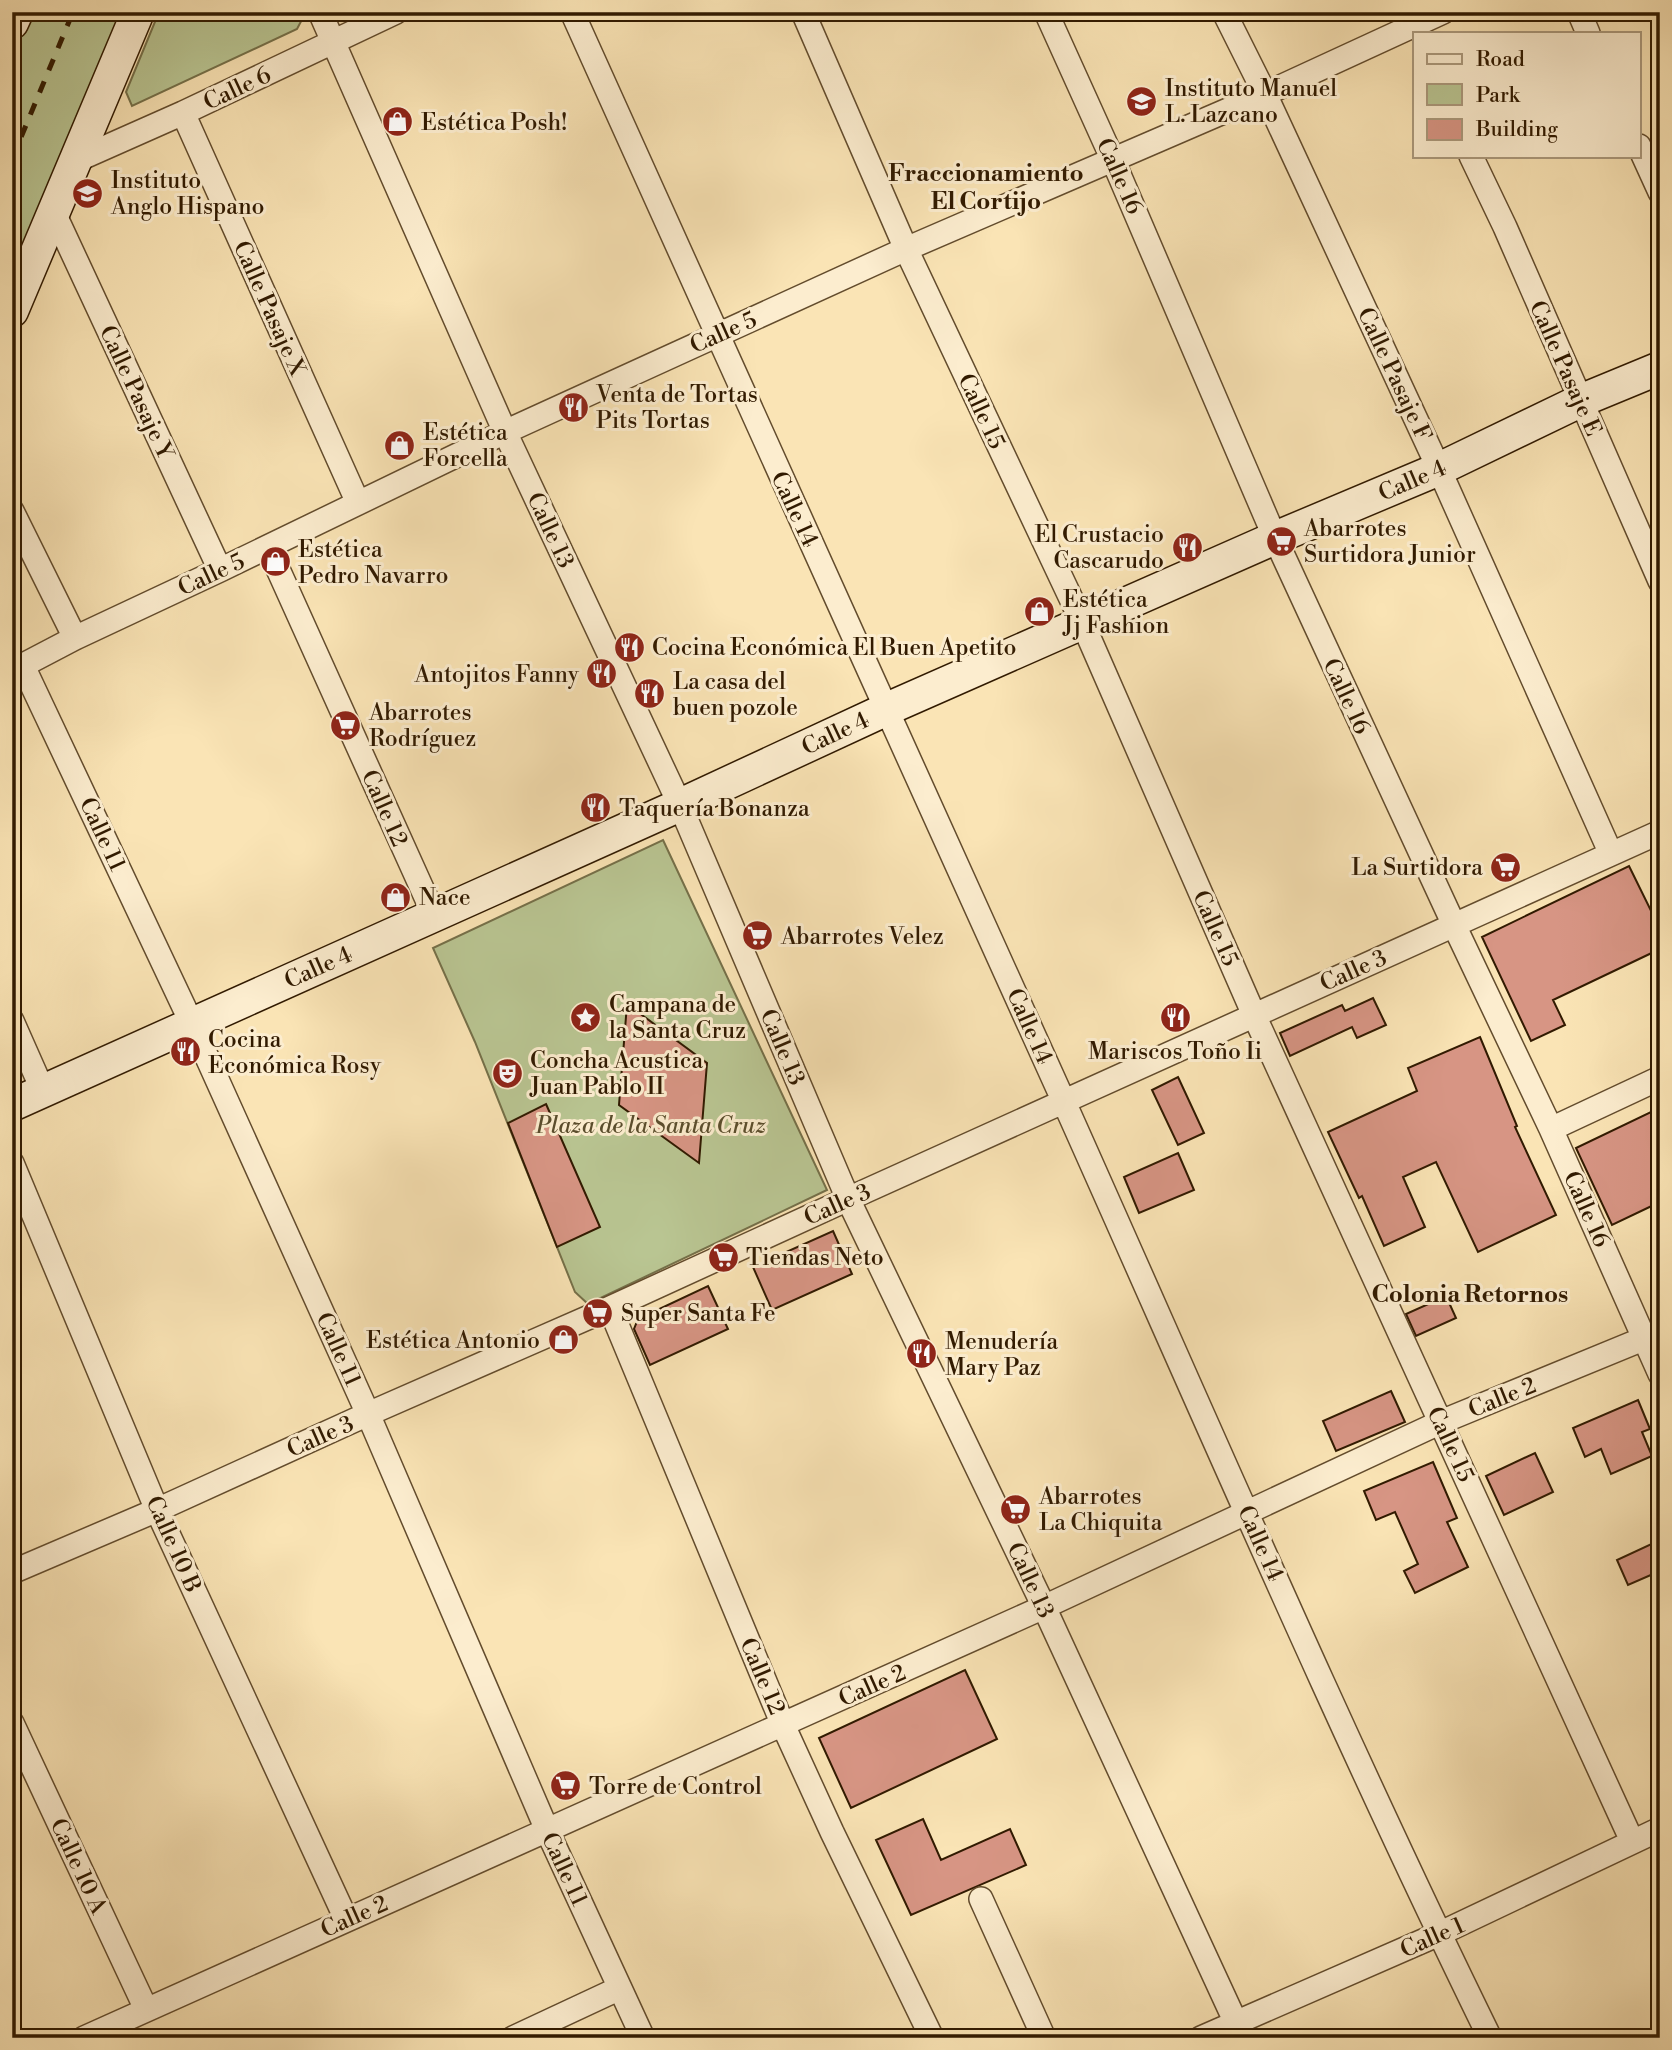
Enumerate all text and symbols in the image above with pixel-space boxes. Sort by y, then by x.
legend [1413,32,1640,158]
text: Road [1476,47,1525,73]
street label: Calle 6 [199,61,276,117]
place label: Instituto Manuel L. Lazcano [1165,75,1337,129]
text: Park [1476,83,1521,109]
school or university icon: Instituto Manuel L. Lazcano [1125,84,1159,118]
shop icon: Estética Posh! [381,105,415,139]
place label: Estética Posh! [421,109,567,137]
text: Building [1475,117,1558,143]
street label: Calle 16 [1090,134,1148,219]
district label: Fraccionamiento El Cortijo [888,159,1084,217]
place label: Instituto Anglo Hispano [110,167,265,221]
school or university icon: Instituto Anglo Hispano [71,176,105,210]
street label: Calle Pasaje X [227,237,312,381]
street label: Calle Pasaje E [1523,297,1607,440]
street label: Calle Pasaje F [1351,303,1437,446]
street label: Calle 5 [686,306,761,360]
street label: Calle Pasaje Y [93,321,180,465]
street label: Calle 15 [952,369,1011,454]
place label: Venta de Tortas Pits Tortas [595,381,758,435]
restaurant icon: Venta de Tortas Pits Tortas [556,390,590,424]
place label: Estética Forcella [423,419,508,473]
shop icon: Estética Forcella [383,428,417,462]
street label: Calle 4 [1374,454,1451,508]
street label: Calle 14 [764,467,824,552]
street label: Calle 13 [520,488,580,573]
place label: Abarrotes Surtidora Junior [1303,515,1476,569]
place label: El Crustacio Cascarudo [1035,521,1164,575]
supermarket icon: Abarrotes Surtidora Junior [1264,524,1298,558]
restaurant icon: El Crustacio Cascarudo [1170,530,1204,564]
place label: Estética Pedro Navarro [298,536,448,590]
shop icon: Estética Pedro Navarro [258,545,292,579]
street label: Calle 5 [174,547,249,602]
place label: Estética Jj Fashion [1062,586,1170,640]
shop icon: Estética Jj Fashion [1023,595,1057,629]
restaurant icon: Cocina Económica El Buen Apetito [612,630,646,664]
place label: Cocina Económica El Buen Apetito [652,634,1017,662]
street label: Calle 16 [1316,654,1376,739]
restaurant icon: Antojitos Fanny [585,657,619,691]
place label: Antojitos Fanny [414,661,580,689]
place label: La casa del buen pozole [673,668,798,722]
restaurant icon: La casa del buen pozole [633,677,667,711]
place label: Abarrotes Rodríguez [368,699,476,753]
street label: Calle 4 [797,706,874,762]
supermarket icon: Abarrotes Rodríguez [329,708,363,742]
street label: Calle 12 [355,766,413,851]
restaurant icon: Taquería Bonanza [579,791,613,825]
street label: Calle 11 [73,793,131,876]
place label: Taquería Bonanza [619,795,810,823]
supermarket icon: La Surtidora [1489,850,1523,884]
place label: La Surtidora [1351,854,1483,882]
shop icon: Nace [379,880,413,914]
place label: Nace [419,884,471,912]
street label: Calle 15 [1186,886,1244,971]
supermarket icon: Abarrotes Velez [741,919,775,953]
place label: Abarrotes Velez [780,923,944,951]
street label: Calle 4 [280,941,357,995]
street label: Calle 3 [1316,944,1391,998]
street label: Calle 14 [1000,984,1058,1069]
place label: Campana de la Santa Cruz [609,991,746,1045]
place icon: Campana de la Santa Cruz [569,1000,603,1034]
restaurant icon: Mariscos Toño Ii [1158,1000,1192,1034]
street label: Calle 13 [754,1005,811,1090]
place label: Cocina Económica Rosy [208,1026,382,1080]
restaurant icon: Cocina Económica Rosy [168,1035,202,1069]
place label: Mariscos Toño Ii [1088,1038,1262,1066]
place label: Concha Acustica Juan Pablo II [529,1047,703,1101]
theatre icon: Concha Acustica Juan Pablo II [490,1056,524,1090]
park label: Plaza de la Santa Cruz [535,1112,766,1140]
street label: Calle 16 [1557,1167,1615,1252]
street label: Calle 3 [800,1178,875,1232]
supermarket icon: Tiendas Neto [706,1240,740,1274]
place label: Tiendas Neto [746,1244,884,1272]
district label: Colonia Retornos [1372,1280,1568,1310]
supermarket icon: Super Santa Fe [581,1296,615,1330]
place label: Super Santa Fe [621,1300,776,1328]
street label: Calle 11 [309,1308,367,1391]
shop icon: Estética Antonio [546,1323,580,1357]
place label: Estética Antonio [366,1327,540,1355]
place label: Menudería Mary Paz [945,1328,1058,1382]
restaurant icon: Menudería Mary Paz [905,1337,939,1371]
street label: Calle 2 [1464,1372,1540,1424]
street label: Calle 15 [1421,1402,1480,1487]
street label: Calle 3 [283,1410,358,1464]
place label: Abarrotes La Chiquita [1038,1483,1163,1537]
street label: Calle 10 B [139,1492,207,1597]
supermarket icon: Abarrotes La Chiquita [999,1492,1033,1526]
street label: Calle 14 [1231,1501,1289,1586]
street label: Calle 13 [1000,1538,1060,1623]
street label: Calle 12 [733,1634,791,1719]
street label: Calle 2 [834,1659,910,1713]
supermarket icon: Torre de Control [549,1769,583,1803]
place label: Torre de Control [589,1773,762,1801]
street label: Calle 10 A [44,1814,113,1920]
street label: Calle 11 [535,1828,593,1911]
street label: Calle 2 [316,1890,392,1944]
street label: Calle 1 [1396,1911,1469,1964]

